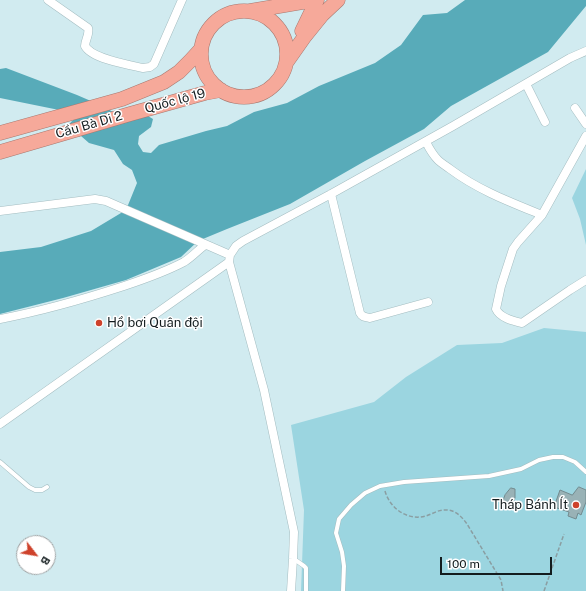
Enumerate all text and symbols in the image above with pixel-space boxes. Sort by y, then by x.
street label: Quốc lộ 19 [143,85,207,117]
street label: Cầu Bà Di 2 [54,108,124,142]
place label: Hồ bơi Quân đội [107,315,203,331]
marker: Hồ bơi Quân đội [94,318,104,328]
place label: Tháp Bánh Ít [492,497,568,513]
marker: Tháp Bánh Ít [571,500,581,510]
north arrow [16,535,56,575]
scale bar [442,549,554,575]
text: B [38,554,53,567]
text: 100 m [447,557,480,571]

